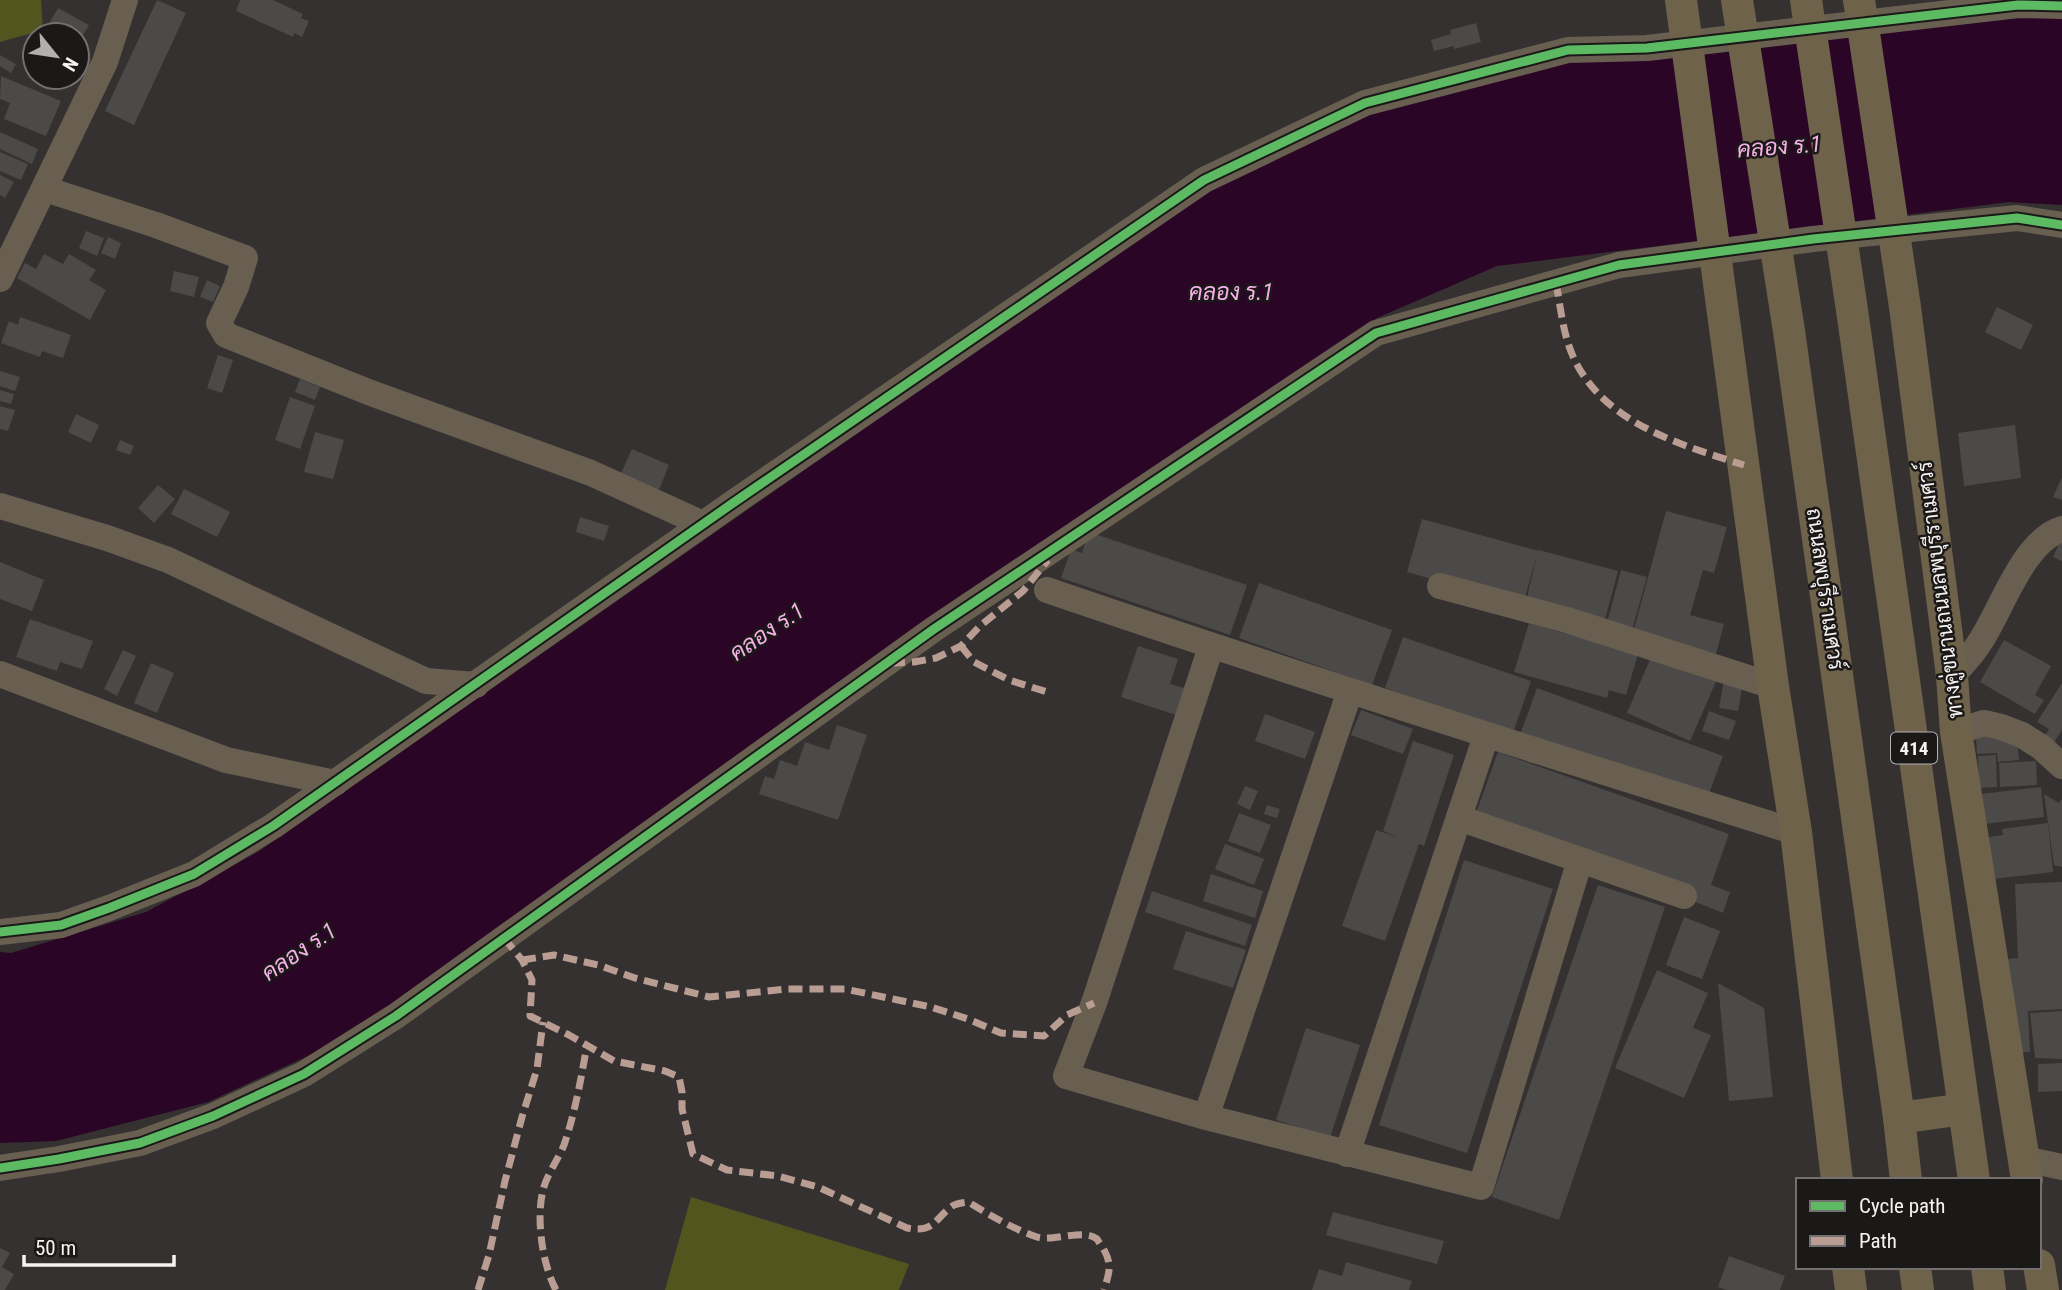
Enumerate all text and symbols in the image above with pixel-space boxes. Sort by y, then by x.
north arrow [21,21,91,91]
text: N [57,53,83,75]
water label: คลอง ร.1 [1736,131,1822,163]
water label: คลอง ร.1 [1189,279,1273,306]
street label: ทางคู่ขนานถนนลพบุรีราเมศวร์ [1910,460,1971,720]
street label: ถนนลพบุรีราเมศวร์ [1800,506,1850,672]
water label: คลอง ร.1 [724,597,810,667]
road number: 414 [1891,733,1937,764]
water label: คลอง ร.1 [256,917,342,987]
legend [1796,1178,2041,1269]
text: Cycle path [1859,1194,1945,1218]
scale bar [24,1224,175,1268]
text: Path [1859,1229,1897,1253]
text: 50 m [35,1236,76,1260]

